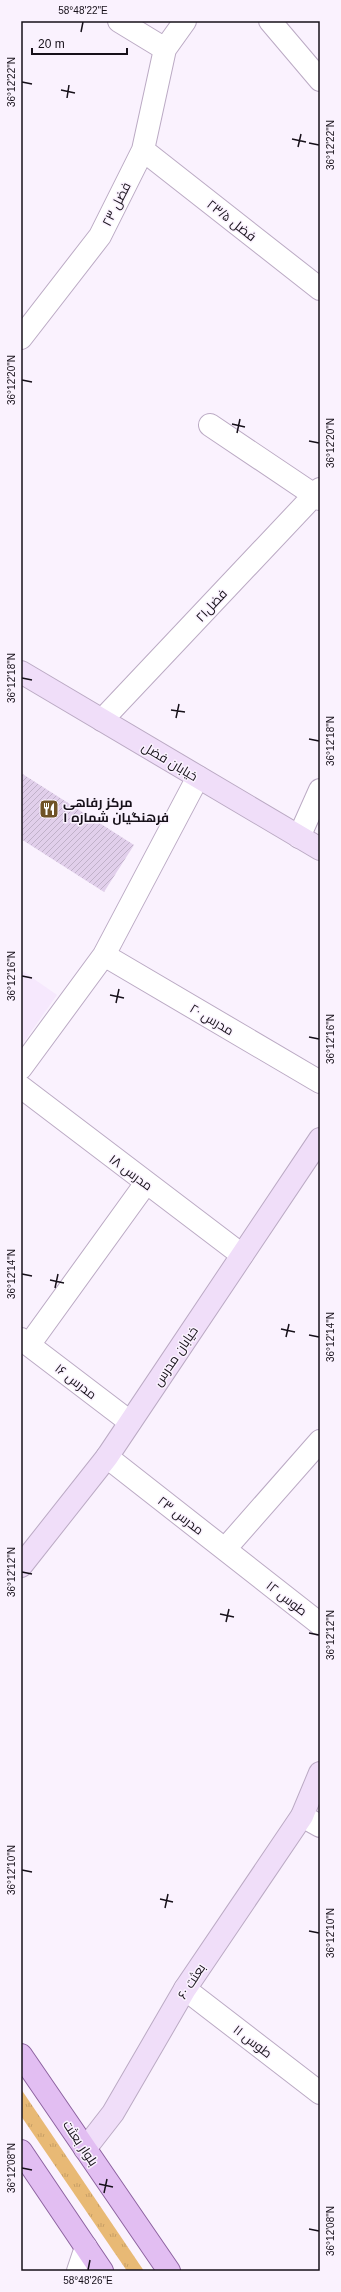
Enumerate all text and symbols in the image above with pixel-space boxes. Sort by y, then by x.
text: 58°48'22"E [58,5,108,16]
scale bar [32,30,127,56]
text: 20 m [38,37,65,51]
text: 36°12'22"N [6,57,17,107]
text: 36°12'22"N [325,120,336,170]
street label: فضل ۲۳ [99,180,134,229]
street label: فضل ۲۳/۵ [204,197,259,244]
text: 36°12'20"N [6,355,17,405]
text: 36°12'20"N [325,418,336,468]
street label: فضل۲۱ [193,586,230,625]
text: 36°12'18"N [6,653,17,703]
text: 36°12'18"N [325,716,336,766]
street label: خیابان فضل [139,739,200,784]
place label: مرکز رفاهی فرهنگیان شماره ۱ [63,795,169,825]
restaurant icon: مرکز رفاهی فرهنگیان شماره ۱ [38,798,60,820]
text: 36°12'16"N [6,951,17,1001]
street label: مدرس ۲۰ [187,1001,236,1038]
text: 36°12'16"N [325,1014,336,1064]
street label: مدرس ۱۸ [106,1151,155,1194]
text: 36°12'14"N [6,1249,17,1299]
text: 36°12'14"N [325,1312,336,1362]
street label: خیابان مدرس [150,1324,201,1389]
street label: مدرس ۱۶ [52,1361,99,1402]
street label: مدرس ۲۳ [155,1493,206,1538]
text: 36°12'12"N [6,1547,17,1597]
street label: طوس ۱۲ [263,1578,310,1619]
text: 36°12'12"N [325,1610,336,1660]
text: 36°12'10"N [6,1845,17,1895]
text: 36°12'10"N [325,1908,336,1958]
street label: بعثت ۶۰ [174,1961,208,2002]
street label: طوس ۱۱ [231,2022,275,2061]
street label: بلوار بعثت [60,2118,101,2169]
text: 36°12'08"N [6,2143,17,2193]
text: 36°12'08"N [325,2206,336,2256]
text: 58°48'26"E [63,2275,113,2286]

